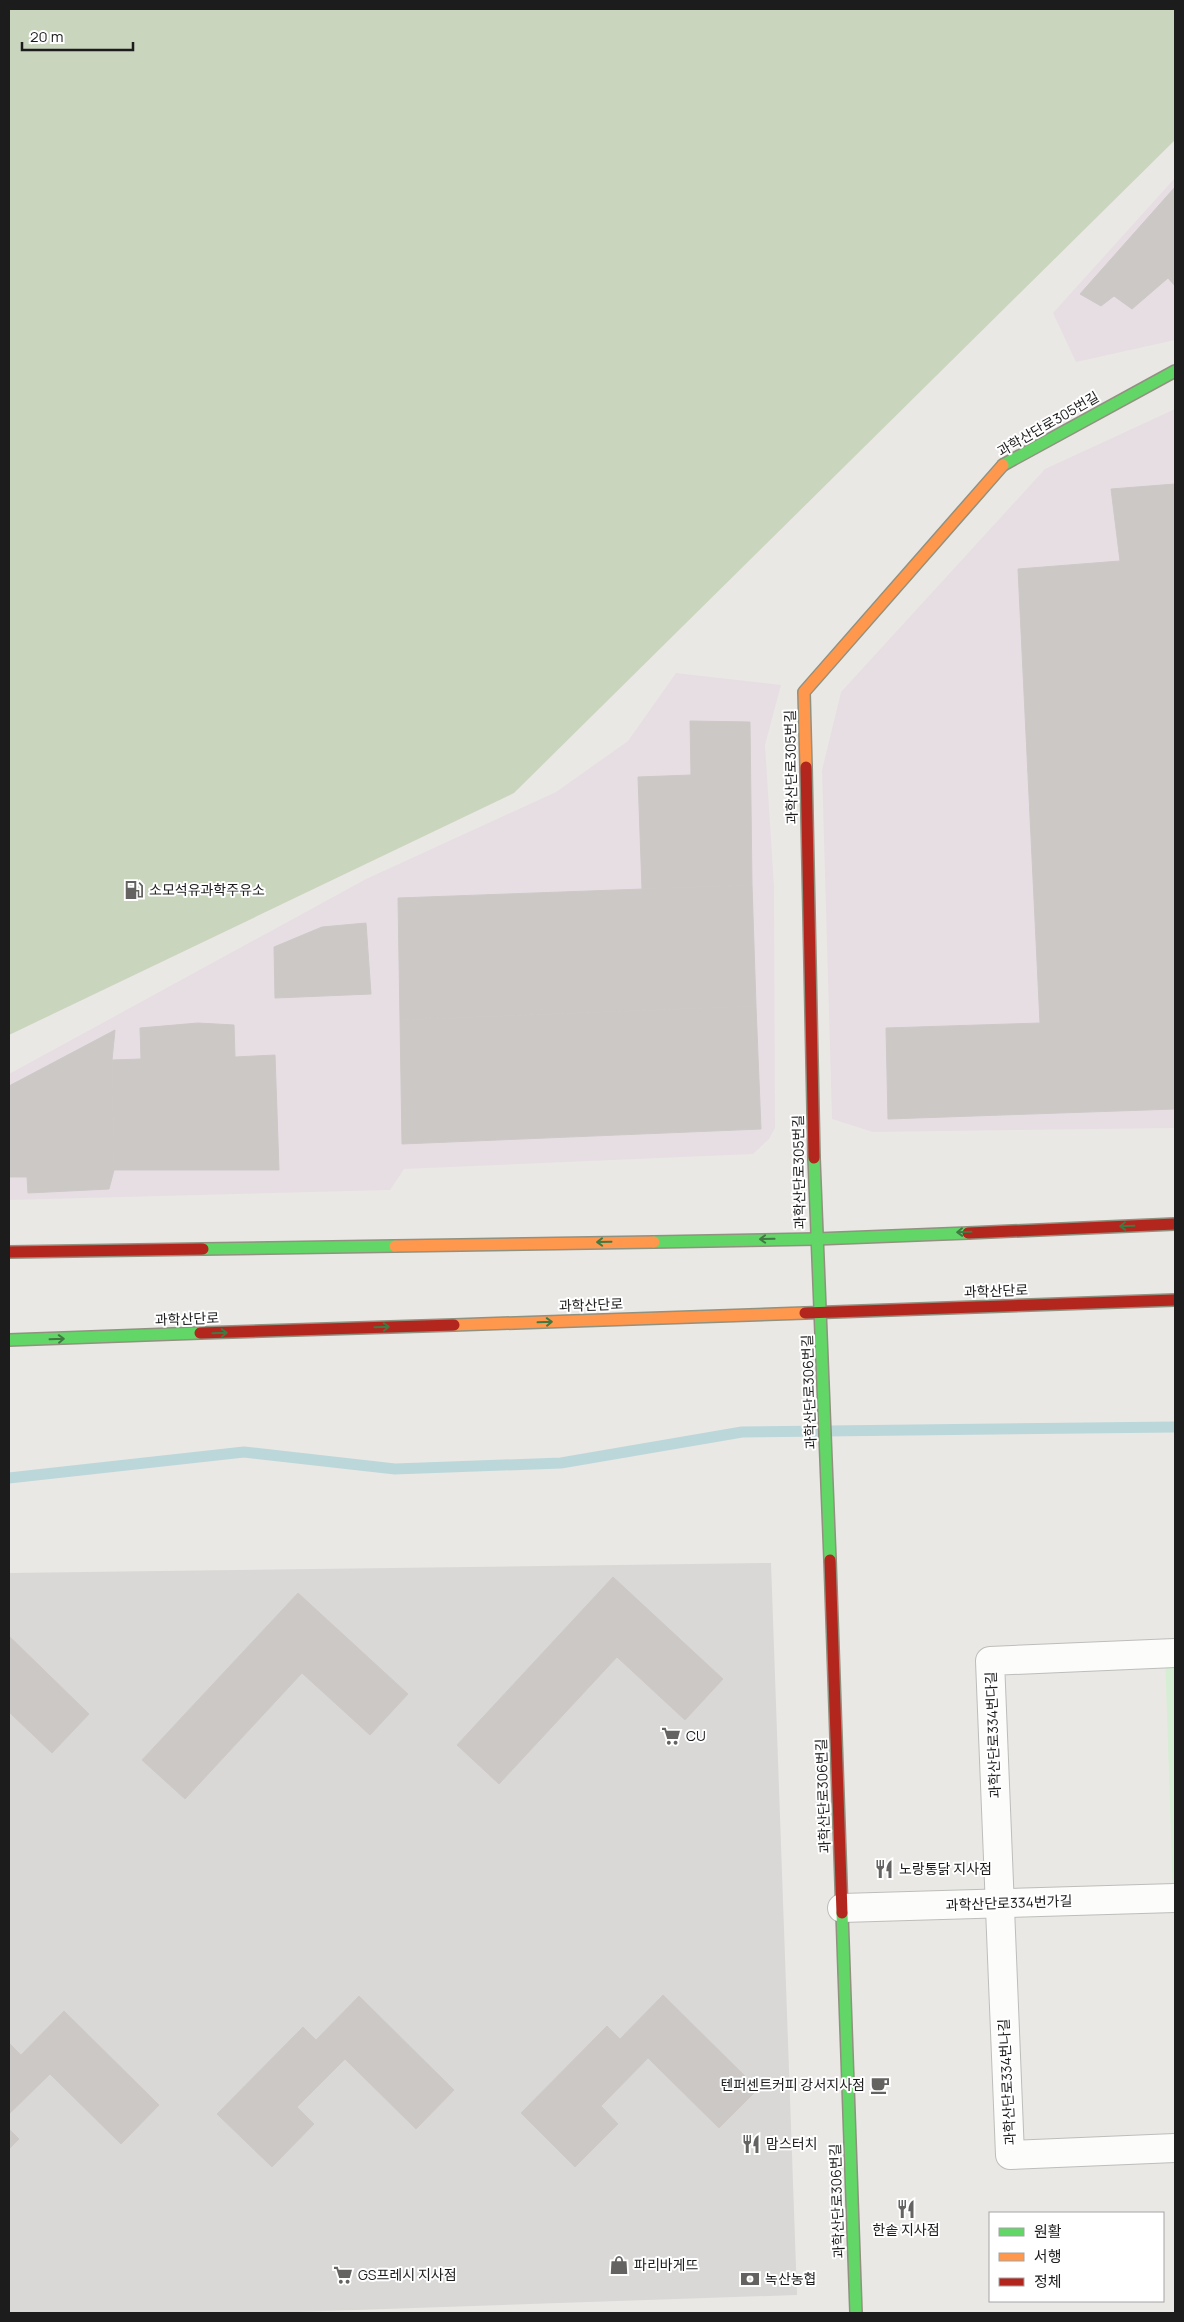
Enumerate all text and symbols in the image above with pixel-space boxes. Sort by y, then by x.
scale bar [22,20,134,52]
text: 20 m [30,26,63,47]
street label: 과학산단로305번길 [993,387,1102,460]
street label: 과학산단로305번길 [780,710,801,824]
fuel station icon: 소모석유과학주유소 [123,879,145,901]
place label: 소모석유과학주유소 [149,880,265,899]
street label: 과학산단로305번길 [788,1115,809,1229]
one-way arrow [1119,1221,1135,1230]
one-way arrow [956,1228,972,1237]
one-way arrow [759,1235,775,1244]
one-way arrow [597,1237,613,1247]
street label: 과학산단로 [963,1280,1029,1301]
street label: 과학산단로 [558,1294,624,1315]
street label: 과학산단로 [154,1308,220,1329]
one-way arrow [536,1317,552,1326]
one-way arrow [374,1323,390,1332]
one-way arrow [212,1328,228,1338]
one-way arrow [49,1334,65,1343]
street label: 과학산단로306번길 [797,1334,820,1450]
street label: 과학산단로334번다길 [981,1671,1004,1799]
supermarket icon: CU [660,1725,682,1747]
place label: CU [686,1726,706,1745]
street label: 과학산단로306번길 [811,1738,834,1854]
restaurant icon: 노랑통닭 지사점 [873,1858,895,1880]
place label: 노랑통닭 지사점 [899,1859,992,1878]
street label: 과학산단로334번가길 [945,1891,1073,1914]
street label: 과학산단로334번나길 [994,2018,1019,2146]
cafe icon: 텐퍼센트커피 강서지사점 [869,2074,891,2096]
place label: 텐퍼센트커피 강서지사점 [721,2075,865,2094]
restaurant icon: 맘스터치 [740,2133,762,2155]
place label: 맘스터치 [766,2134,818,2153]
street label: 과학산단로306번길 [825,2143,848,2259]
restaurant icon: 한솥 지사점 [895,2198,917,2220]
legend [989,2212,1164,2302]
place label: 한솥 지사점 [872,2220,940,2239]
text: 원활 [1034,2221,1062,2242]
text: 서행 [1034,2246,1062,2267]
shop icon: 파리바게뜨 [608,2254,630,2276]
place label: 파리바게뜨 [634,2255,699,2274]
supermarket icon: GS프레시 지사점 [332,2264,354,2286]
place label: GS프레시 지사점 [358,2265,457,2284]
bank icon: 녹산농협 [739,2268,761,2290]
place label: 녹산농협 [765,2269,817,2288]
text: 정체 [1034,2271,1062,2292]

